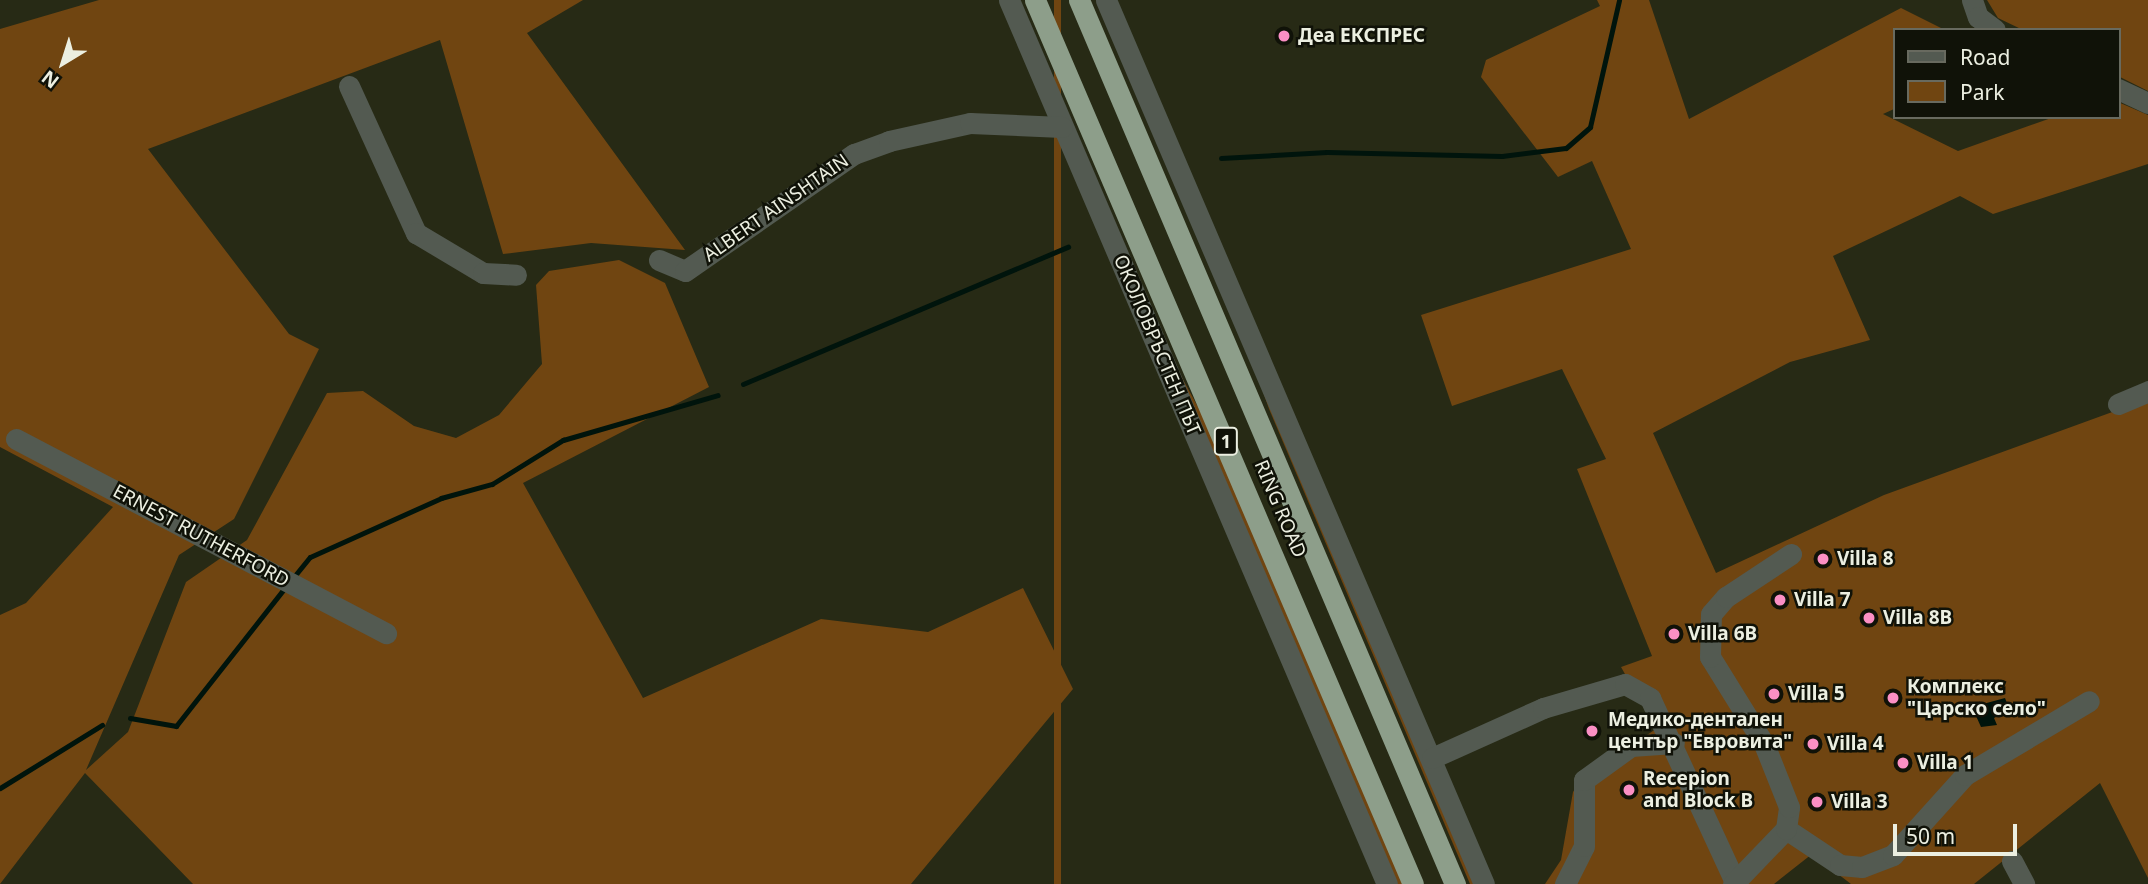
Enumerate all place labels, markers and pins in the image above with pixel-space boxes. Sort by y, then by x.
place label: Деа ЕКСПРЕС [1298,25,1425,47]
marker: Деа ЕКСПРЕС [1276,28,1292,44]
place label: Villa 8 [1837,548,1894,570]
marker: Villa 8 [1815,551,1831,567]
place label: Villa 7 [1794,589,1851,611]
marker: Villa 7 [1772,592,1788,608]
place label: Villa 8B [1883,607,1952,629]
marker: Villa 8B [1861,610,1877,626]
place label: Villa 6B [1688,623,1757,645]
marker: Villa 6B [1666,626,1682,642]
place label: Комплекс "Царско село" [1907,676,2046,720]
place label: Villa 5 [1788,683,1845,705]
marker: Villa 5 [1766,686,1782,702]
marker: Комплекс "Царско село" [1885,690,1901,706]
place label: Медико-дентален център "Евровита" [1608,709,1792,753]
marker: Медико-дентален център "Евровита" [1582,721,1602,741]
place label: Villa 4 [1827,733,1884,755]
marker: Villa 4 [1805,736,1821,752]
place label: Villa 1 [1917,752,1974,774]
marker: Villa 1 [1895,755,1911,771]
place label: Recepion and Block B [1643,768,1753,812]
marker: Recepion and Block B [1621,782,1637,798]
place label: Villa 3 [1831,791,1888,813]
marker: Villa 3 [1809,794,1825,810]

